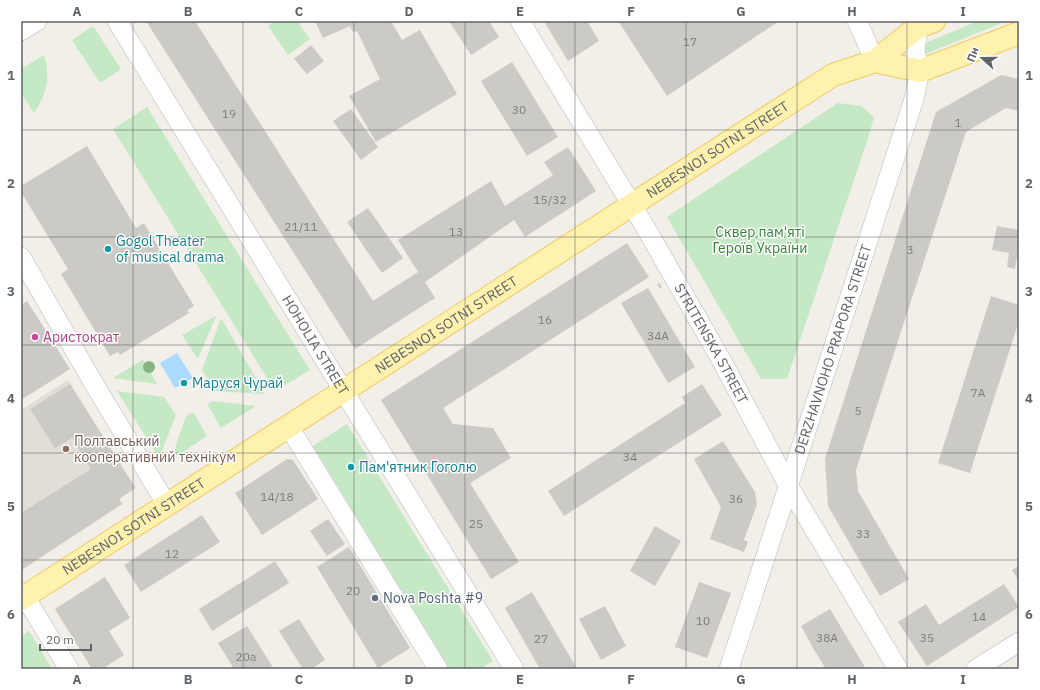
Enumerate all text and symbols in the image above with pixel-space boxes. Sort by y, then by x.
text: A [73,3,82,20]
text: B [184,3,193,20]
text: C [295,3,304,20]
text: D [404,3,414,20]
text: E [516,3,524,20]
text: F [627,3,635,20]
text: G [736,3,746,20]
text: H [847,3,857,20]
text: I [960,3,966,20]
house number: 17 [683,34,697,49]
north arrow [962,38,1002,78]
text: Пн [964,45,982,64]
text: 1 [7,67,15,84]
text: 1 [1025,67,1033,84]
street label: NEBESNOI SOTNI STREET [643,97,792,202]
house number: 30 [512,102,526,117]
house number: 19 [222,106,236,121]
house number: 1 [954,115,962,130]
text: 2 [7,175,15,192]
text: 2 [1025,175,1033,192]
house number: 15/32 [533,192,567,207]
house number: 21/11 [284,219,318,234]
park label: Сквер пам'яті Героїв України [713,223,807,257]
house number: 13 [449,224,463,239]
place label: Gogol Theater of musical drama [116,232,225,266]
street label: DERZHAVNOHO PRAPORA STREET [790,242,875,457]
house number: 3 [906,242,914,257]
marker: Gogol Theater of musical drama [103,244,113,254]
street label: NEBESNOI SOTNI STREET [371,272,521,377]
street label: STRITENSKA STREET [670,280,752,407]
text: 3 [7,283,15,300]
text: 3 [1025,283,1033,300]
street label: HOHOLIA STREET [278,292,353,398]
house number: 16 [538,312,552,327]
place label: Аристократ [43,328,120,346]
house number: 34А [647,328,669,343]
marker: Аристократ [30,332,40,342]
place label: Маруся Чурай [192,374,283,392]
marker: Маруся Чурай [179,378,189,388]
house number: 7А [971,385,986,400]
text: 4 [7,390,15,407]
text: 4 [1025,390,1033,407]
house number: 5 [854,403,862,418]
place label: Полтавський кооперативний технікум [74,432,236,466]
marker: Полтавський кооперативний технікум [61,444,71,454]
house number: 34 [623,449,637,464]
place label: Пам'ятник Гоголю [359,458,477,476]
marker: Пам'ятник Гоголю [346,462,356,472]
street label: NEBESNOI SOTNI STREET [59,474,208,579]
house number: 14/18 [260,489,294,504]
house number: 36 [729,491,743,506]
text: 5 [7,498,15,515]
text: 5 [1025,498,1033,515]
house number: 25 [469,516,483,531]
house number: 33 [856,526,870,541]
house number: 12 [165,546,179,561]
house number: 20 [346,583,360,598]
place label: Nova Poshta #9 [383,589,483,607]
marker: Nova Poshta #9 [370,593,380,603]
text: 6 [7,606,15,623]
text: 6 [1025,606,1033,623]
house number: 14 [972,609,986,624]
house number: 10 [696,613,710,628]
scale bar [40,626,91,652]
house number: 38А [816,630,838,645]
house number: 35 [920,630,934,645]
house number: 27 [534,631,548,646]
text: 20 m [46,632,74,647]
house number: 20а [236,649,257,664]
text: A [73,671,82,688]
text: B [184,671,193,688]
text: C [295,671,304,688]
text: D [404,671,414,688]
text: E [516,671,524,688]
text: F [627,671,635,688]
text: G [736,671,746,688]
text: H [847,671,857,688]
text: I [960,671,966,688]

